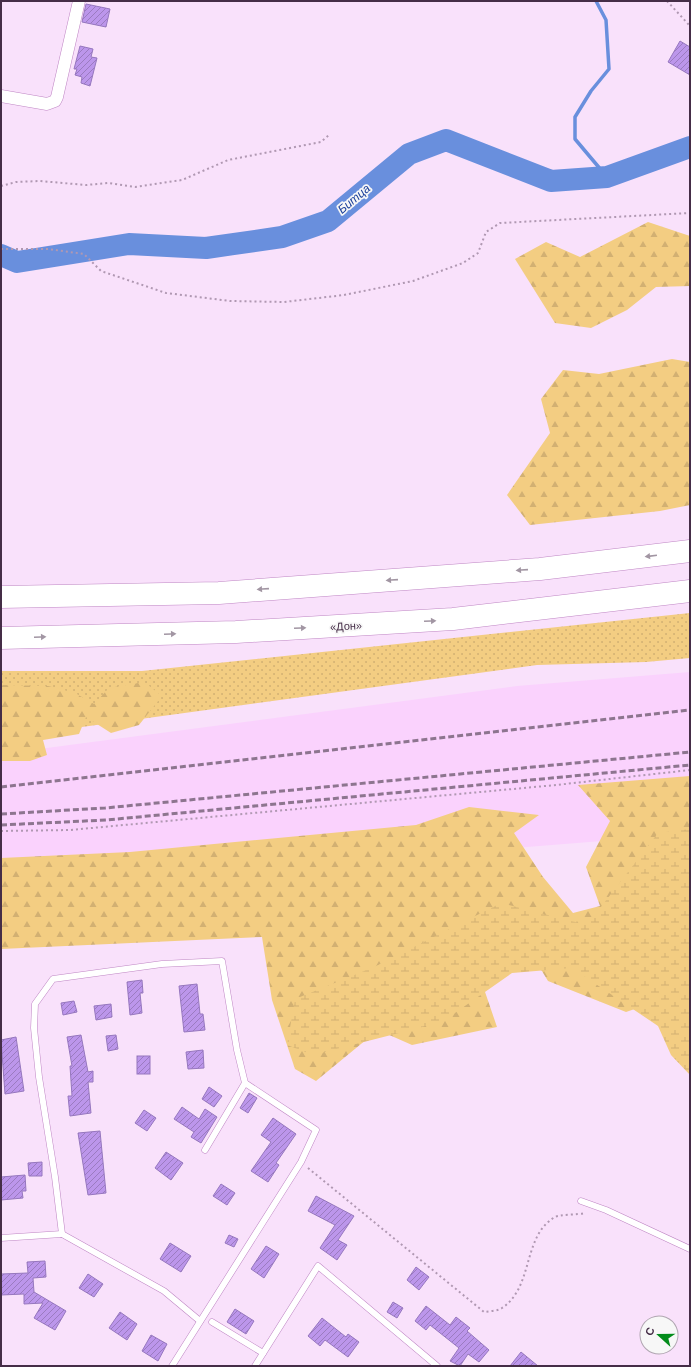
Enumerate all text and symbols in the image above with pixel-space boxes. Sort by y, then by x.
water label: Битца [335,181,373,217]
one-way arrow [645,553,657,559]
one-way arrow [516,566,528,573]
one-way arrow [386,576,398,583]
one-way arrow [257,586,269,593]
one-way arrow [424,617,436,624]
street label: «Дон» [330,619,362,633]
one-way arrow [294,625,306,632]
one-way arrow [164,631,177,637]
one-way arrow [34,634,47,640]
north arrow [639,1315,679,1355]
text: С [643,1326,657,1337]

